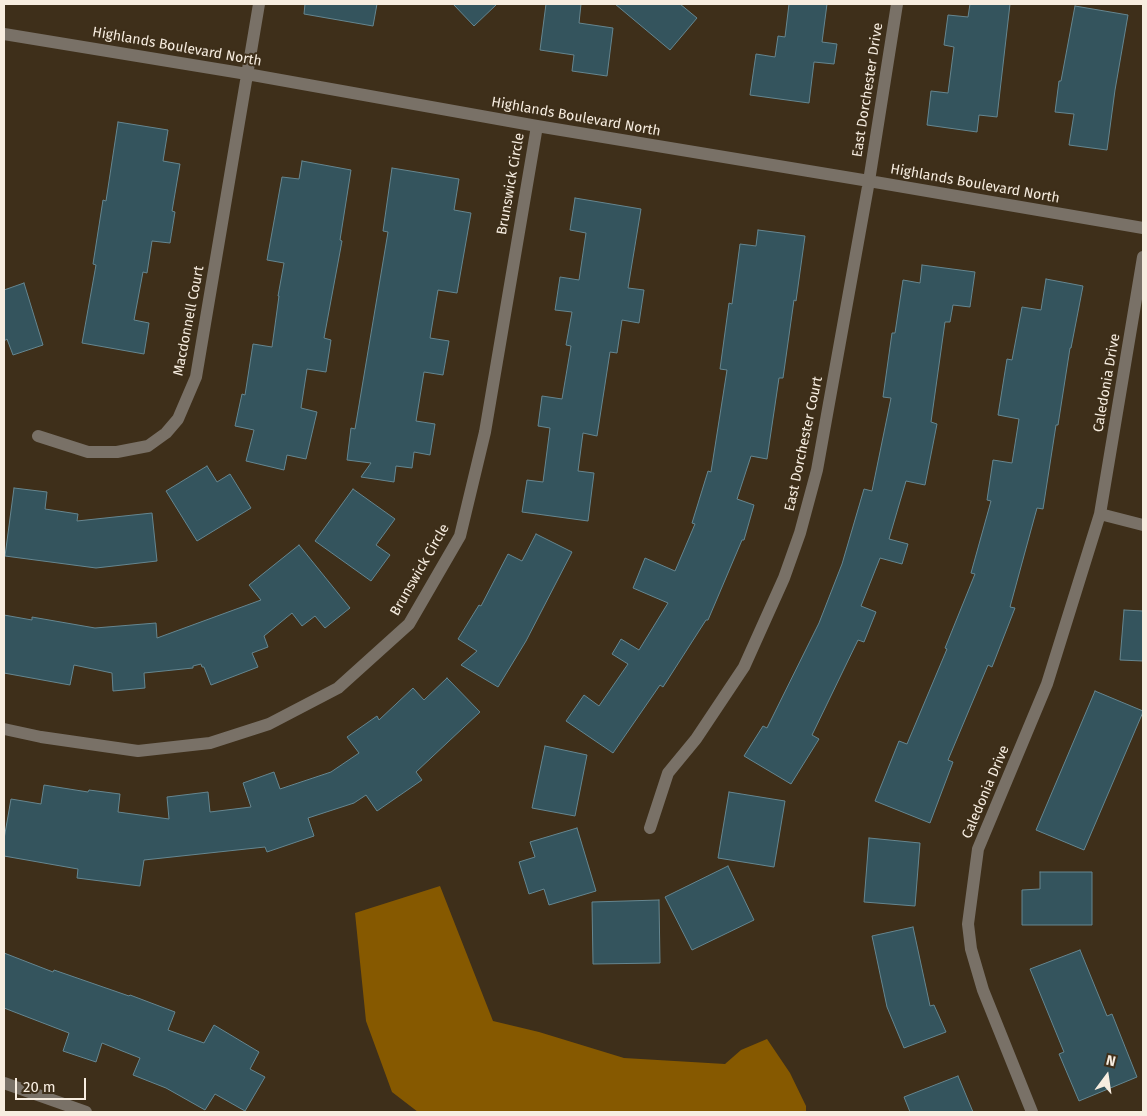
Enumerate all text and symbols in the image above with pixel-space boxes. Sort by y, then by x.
street label: East Dorchester Drive [849,22,887,158]
street label: Highlands Boulevard North [91,24,263,70]
street label: Highlands Boulevard North [490,94,662,140]
street label: Brunswick Circle [494,132,528,236]
street label: Highlands Boulevard North [889,161,1061,207]
street label: Macdonnell Court [170,265,208,377]
street label: Caledonia Drive [1090,332,1124,434]
street label: East Dorchester Court [782,375,826,513]
street label: Brunswick Circle [387,521,453,619]
street label: Caledonia Drive [959,743,1013,841]
north arrow [1082,1051,1132,1101]
text: N [1104,1052,1117,1070]
scale bar [18,1068,89,1100]
text: 20 m [23,1078,56,1096]

